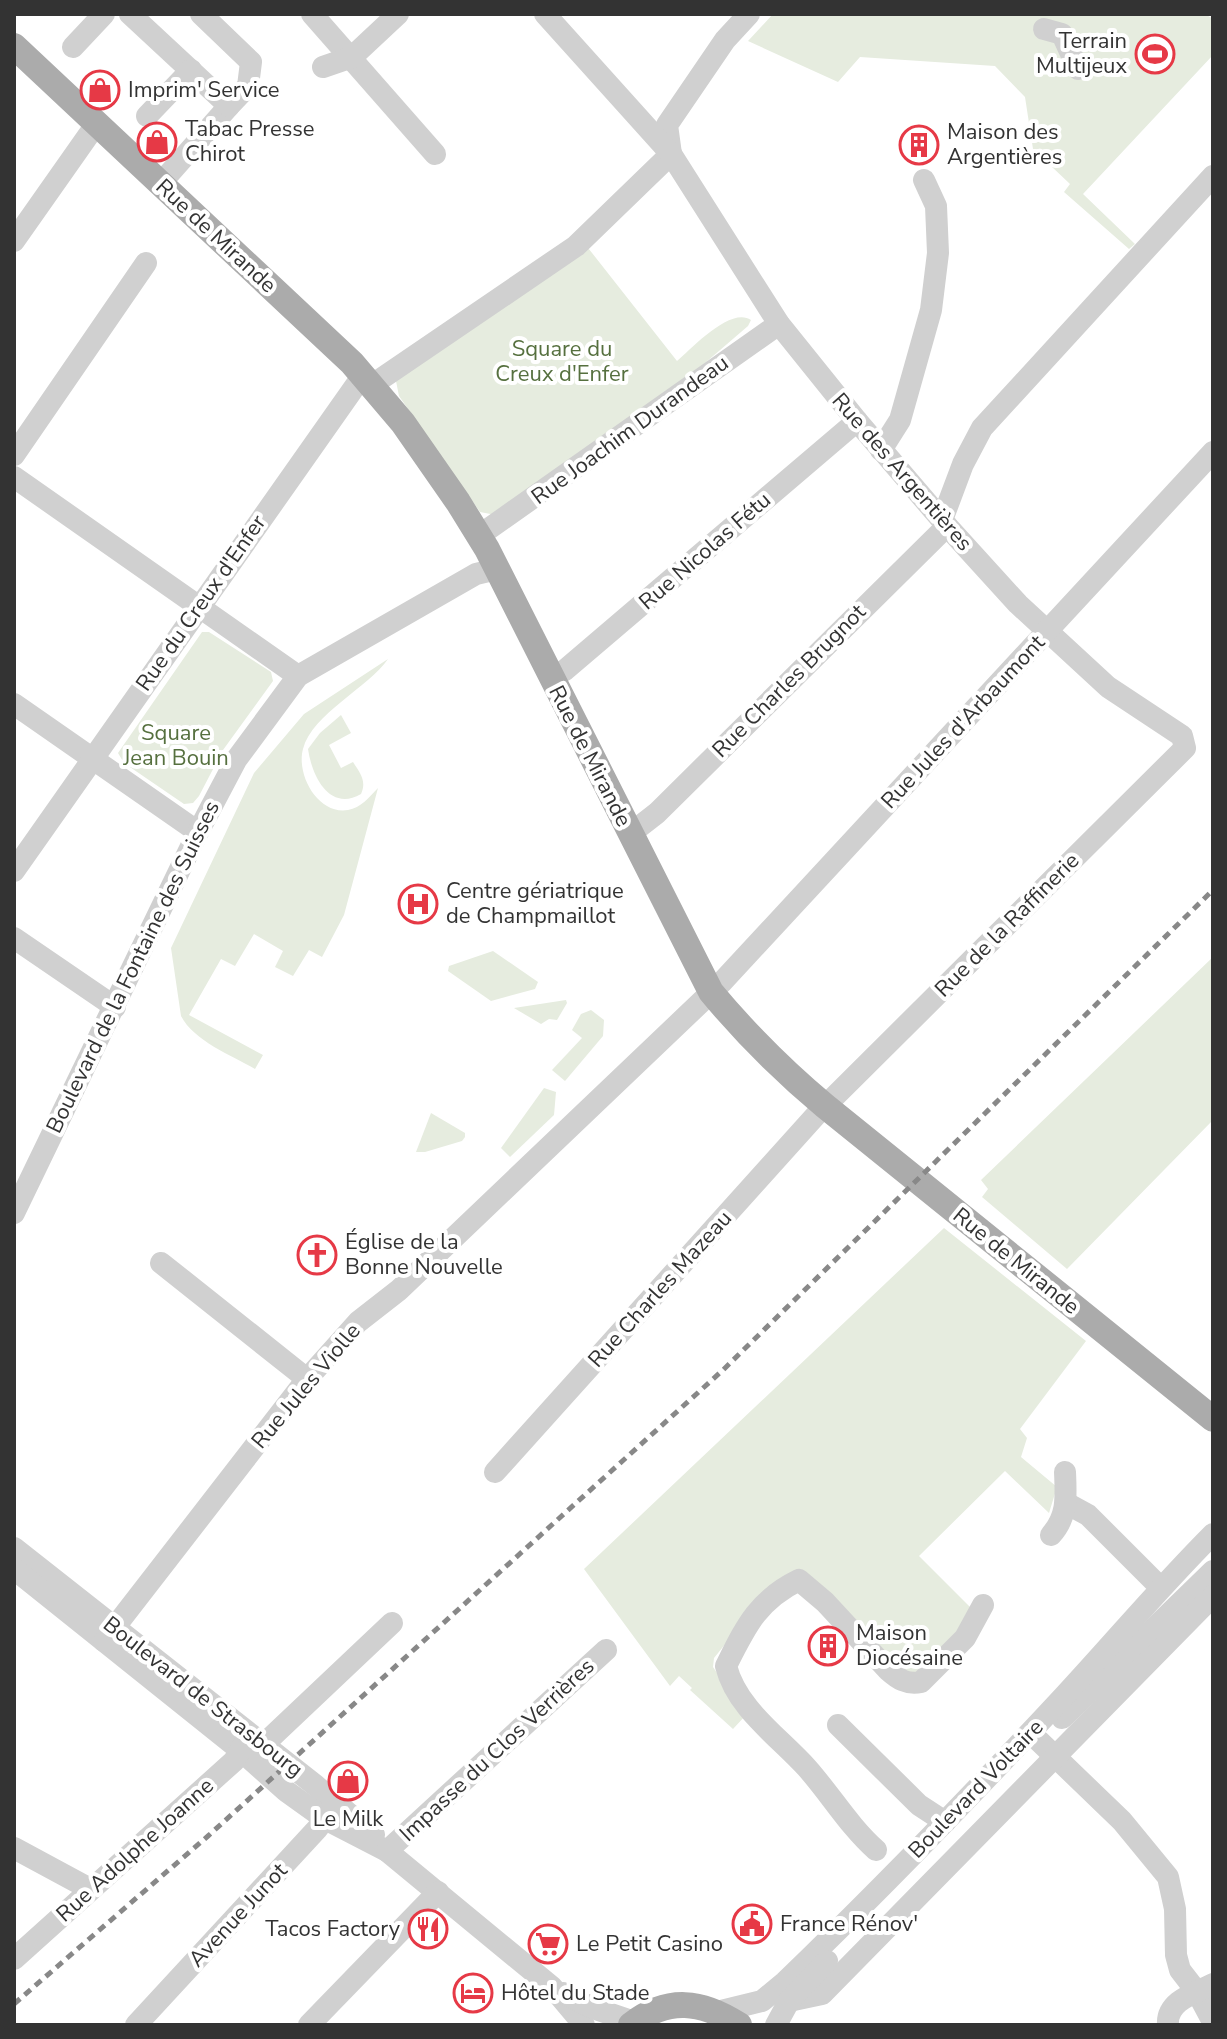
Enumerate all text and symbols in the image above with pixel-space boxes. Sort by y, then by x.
place label: Terrain Multijeux [1036,26,1127,81]
sports icon: Terrain Multijeux [1134,33,1176,75]
shop icon: Imprim' Service [79,69,121,111]
place label: Imprim' Service [128,75,280,105]
place label: Tabac Presse Chirot [185,114,315,169]
place label: Maison des Argentières [947,117,1062,172]
shop icon: Tabac Presse Chirot [136,121,178,163]
building icon: Maison des Argentières [898,124,940,166]
street label: Rue de Mirande [149,172,283,300]
park label: Square du Creux d'Enfer [495,334,629,389]
street label: Rue Joachim Durandeau [525,348,735,512]
street label: Rue des Argentières [825,386,979,558]
street label: Rue Nicolas Fétu [633,485,777,617]
street label: Rue du Creux d'Enfer [129,509,273,697]
street label: Rue Charles Brugnot [706,597,873,764]
street label: Rue Jules d'Arbaumont [874,628,1052,816]
street label: Rue de Mirande [541,680,639,832]
park label: Square Jean Bouin [122,718,229,773]
street label: Boulevard de la Fontaine des Suisses [39,796,227,1138]
street label: Rue de la Raffinerie [928,846,1086,1004]
place label: Centre gériatrique de Champmaillot [446,876,624,931]
hospital icon: Centre gériatrique de Champmaillot [397,883,439,925]
street label: Rue de Mirande [946,1201,1086,1321]
street label: Rue Charles Mazeau [581,1204,739,1374]
place label: Église de la Bonne Nouvelle [345,1227,503,1282]
church icon: Église de la Bonne Nouvelle [296,1234,338,1276]
street label: Rue Jules Violle [245,1317,367,1455]
street label: Boulevard de Strasbourg [97,1610,309,1784]
place label: Maison Diocésaine [856,1618,963,1673]
building icon: Maison Diocésaine [807,1625,849,1667]
street label: Impasse du Clos Verrières [393,1652,601,1848]
street label: Boulevard Voltaire [902,1713,1050,1865]
shop icon: Le Milk [327,1760,369,1802]
street label: Rue Adolphe Joanne [50,1771,220,1929]
place label: Le Milk [313,1804,384,1834]
street label: Avenue Junot [182,1856,294,1974]
public building icon: France Rénov' [731,1903,773,1945]
restaurant icon: Tacos Factory [407,1908,449,1950]
place label: France Rénov' [780,1909,918,1939]
place label: Tacos Factory [265,1914,401,1944]
supermarket icon: Le Petit Casino [527,1923,569,1965]
place label: Le Petit Casino [576,1929,723,1959]
hotel icon: Hôtel du Stade [452,1972,494,2014]
place label: Hôtel du Stade [501,1978,650,2008]

